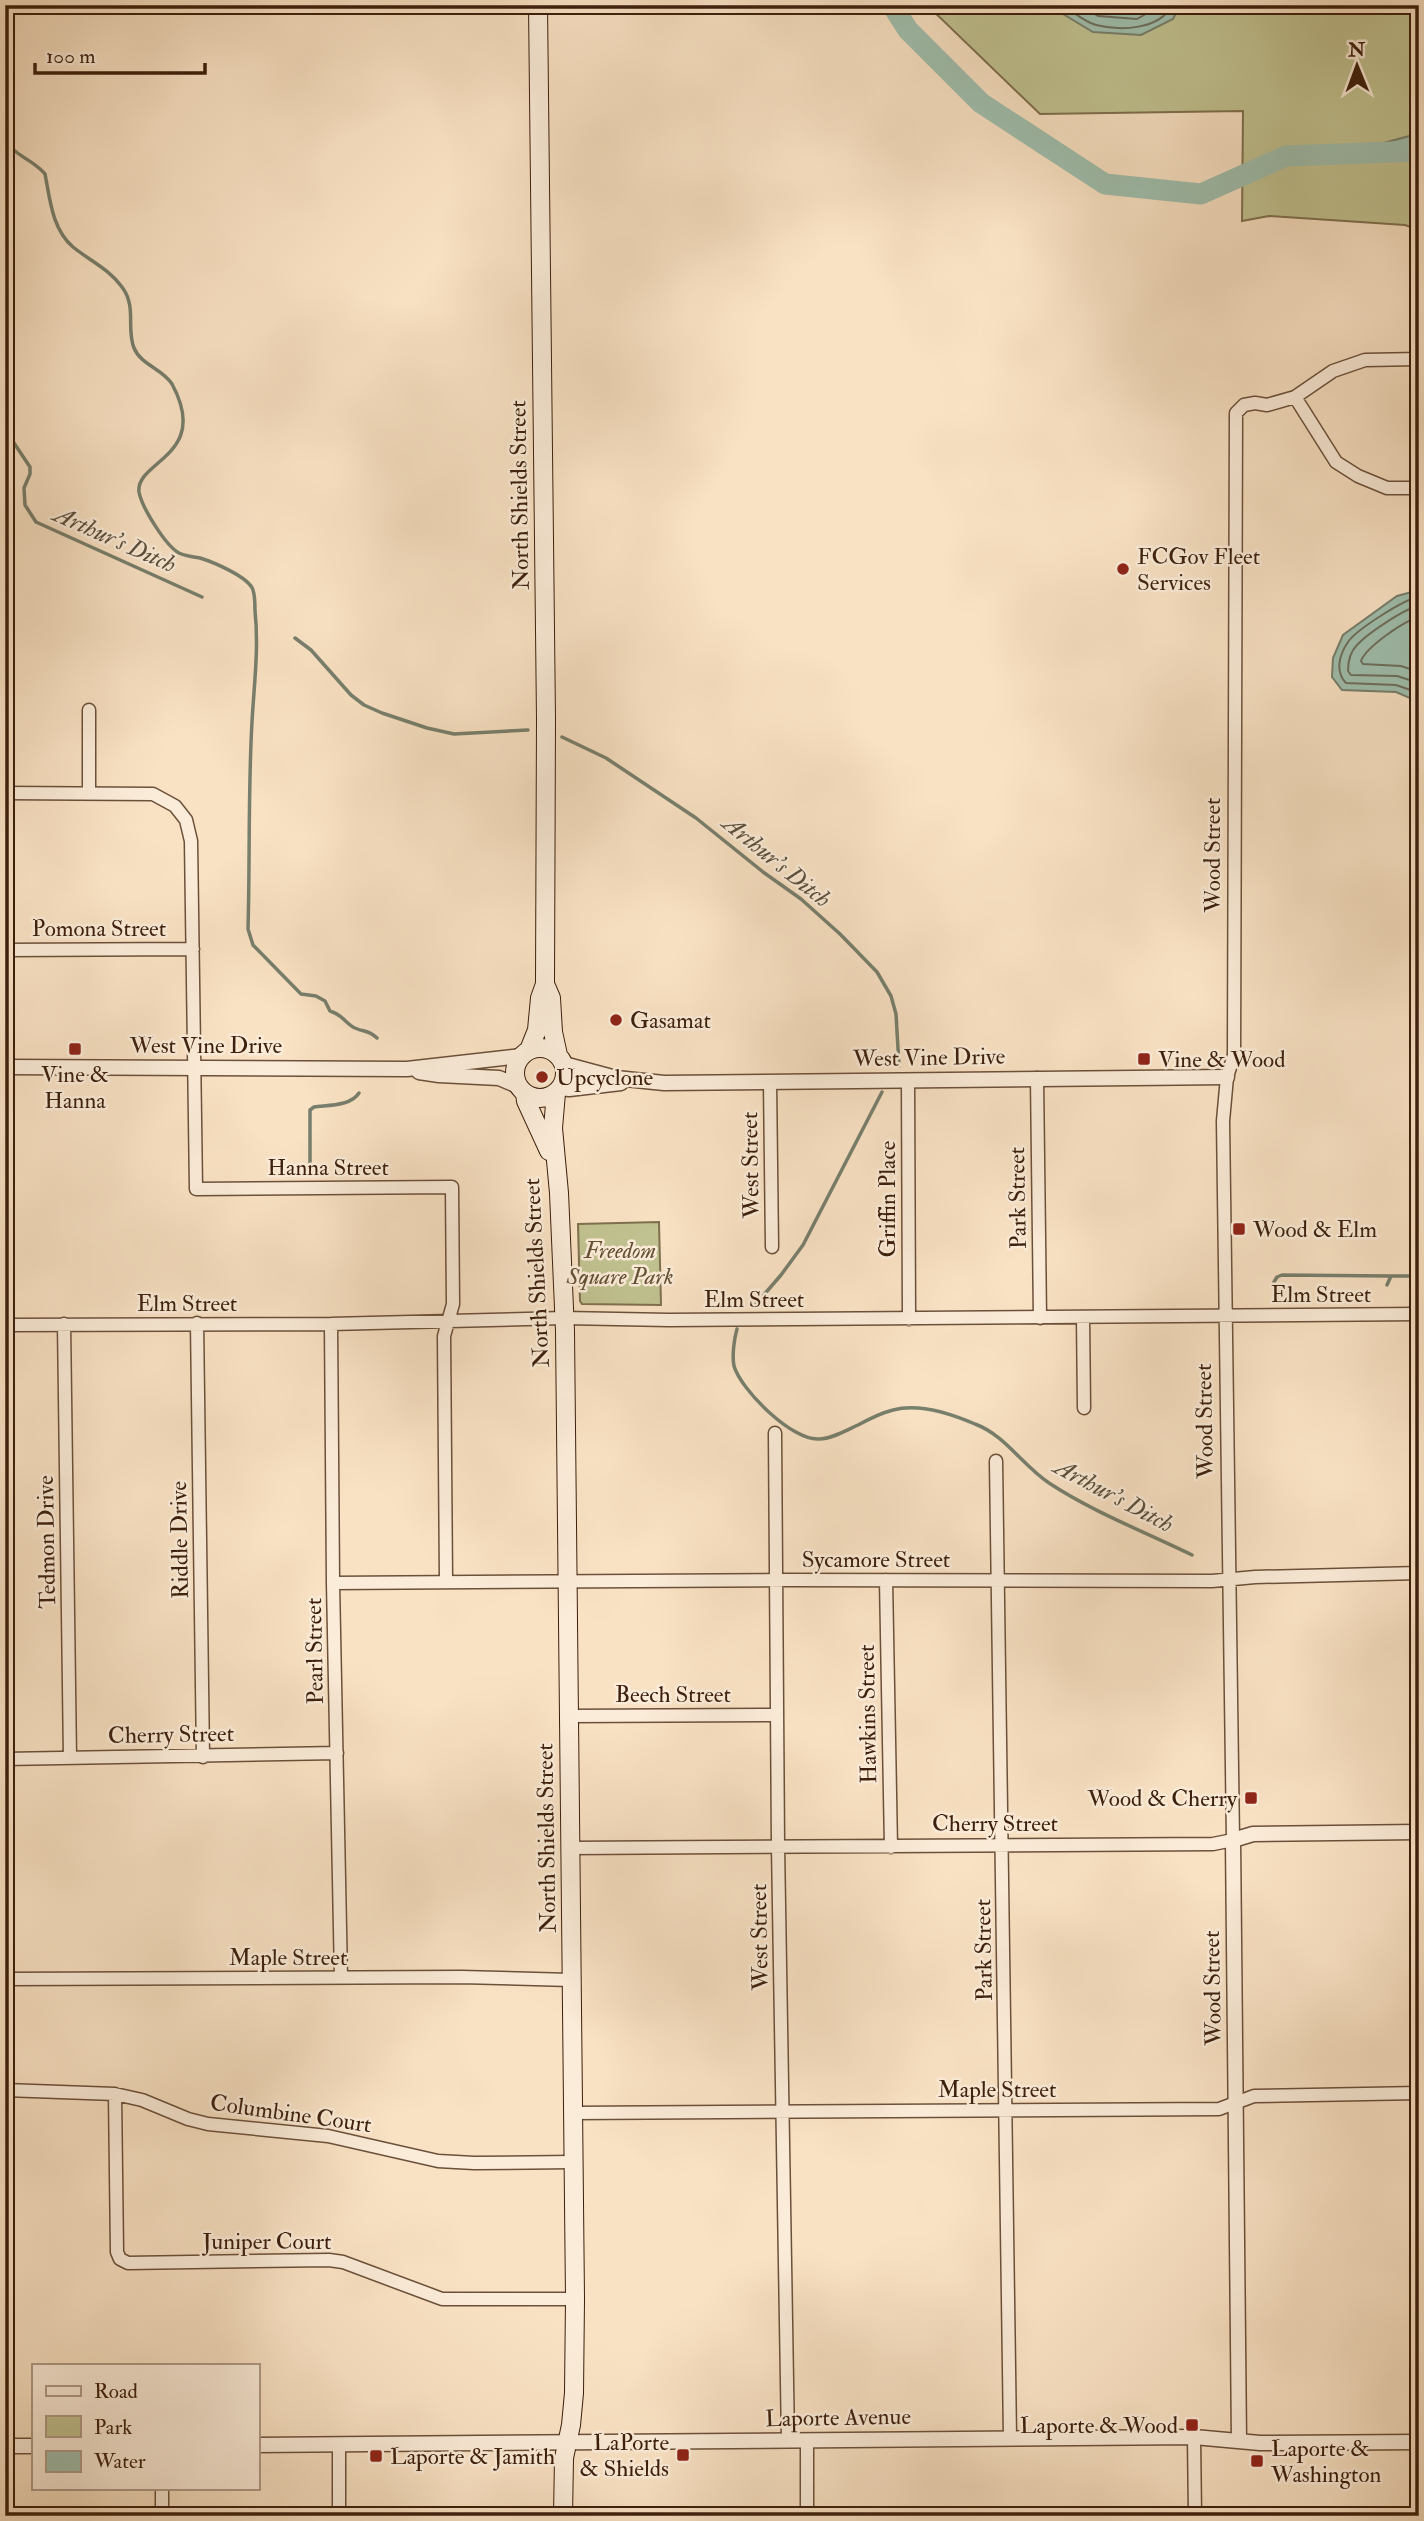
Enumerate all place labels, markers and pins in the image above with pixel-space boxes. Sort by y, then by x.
place label: FCGov Fleet Services [1137,542,1260,597]
marker: FCGov Fleet Services [1115,561,1131,577]
place label: Gasamat [630,1006,711,1035]
marker: Gasamat [608,1012,624,1028]
marker: Vine & Hanna [67,1041,83,1057]
place label: Vine & Wood [1158,1045,1286,1074]
marker: Vine & Wood [1136,1051,1152,1067]
place label: Vine & Hanna [41,1060,109,1115]
place label: Upcyclone [556,1063,654,1093]
marker: Upcyclone [534,1069,550,1085]
place label: Wood & Elm [1252,1215,1377,1244]
marker: Wood & Elm [1231,1221,1247,1237]
place label: Wood & Cherry [1086,1784,1238,1813]
marker: Wood & Cherry [1243,1790,1259,1806]
place label: Laporte & Wood [1020,2411,1178,2441]
marker: Laporte & Wood [1184,2417,1200,2433]
place label: LaPorte & Shields [579,2428,669,2483]
place label: Laporte & Washington [1270,2434,1381,2489]
place label: Laporte & Jamith [390,2442,555,2472]
marker: LaPorte & Shields [675,2447,691,2463]
marker: Laporte & Jamith [368,2448,384,2464]
marker: Laporte & Washington [1249,2453,1265,2469]

